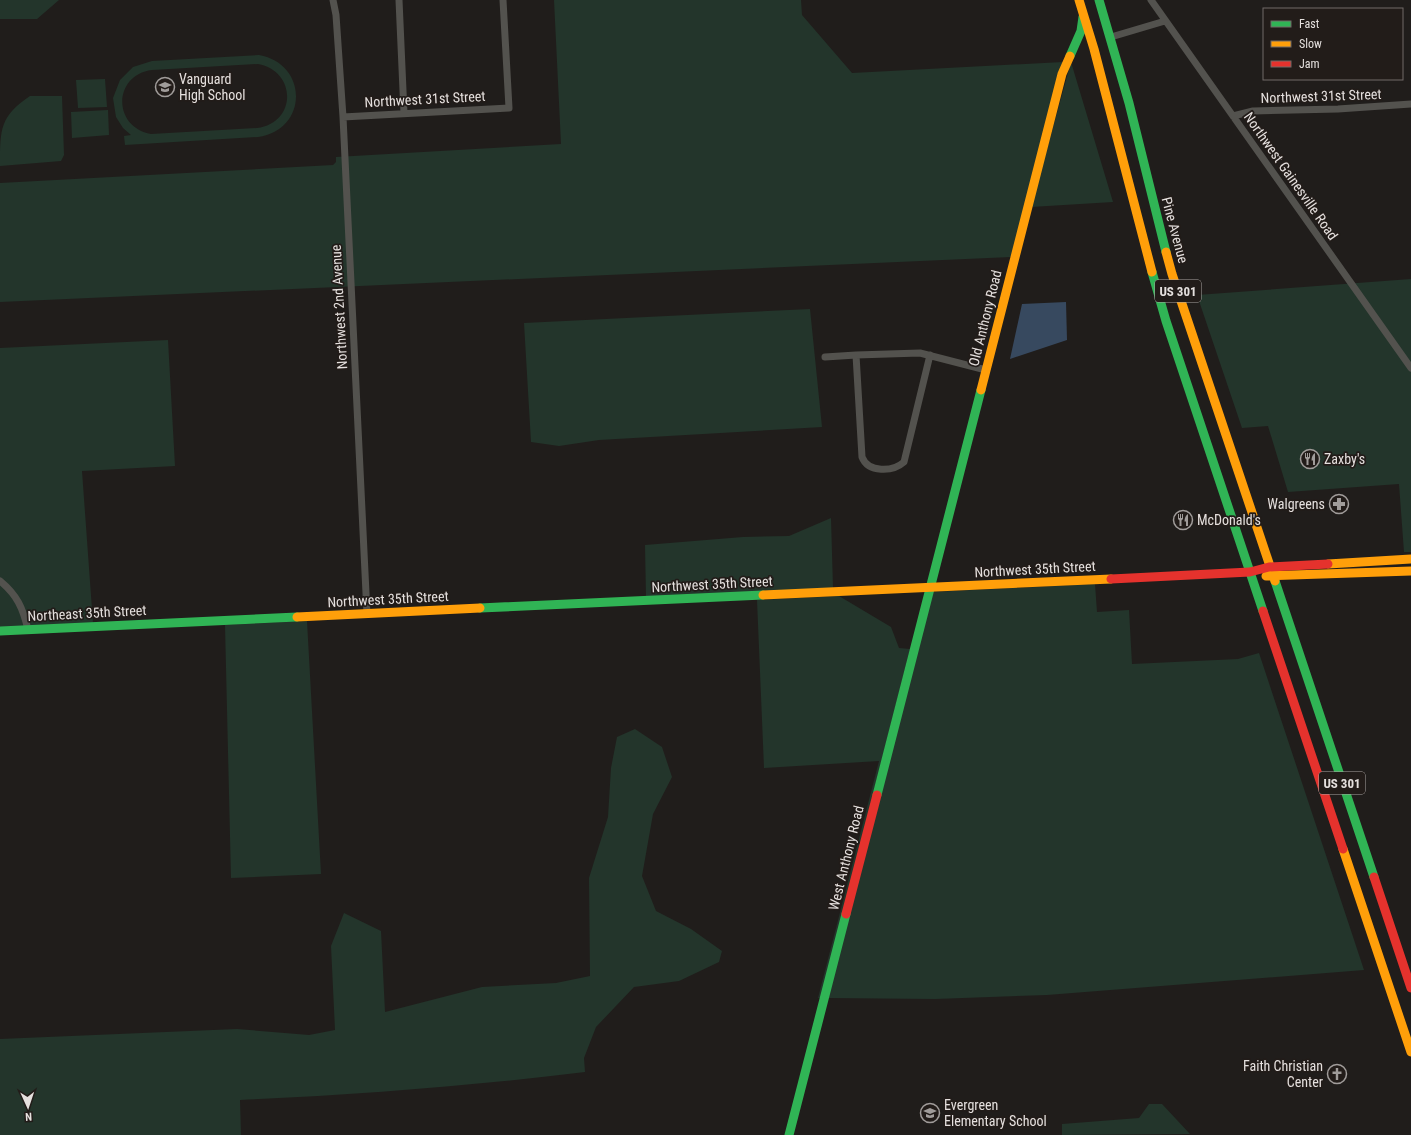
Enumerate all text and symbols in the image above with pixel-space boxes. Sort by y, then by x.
legend [1263,8,1403,80]
text: Fast [1299,17,1320,31]
text: Slow [1299,37,1322,51]
text: Jam [1299,57,1320,71]
place label: Vanguard High School [179,71,246,103]
school or university icon: Vanguard High School [154,76,176,98]
street label: Northwest 31st Street [1260,86,1382,106]
street label: Northwest 31st Street [364,88,486,110]
street label: Northwest Gainesville Road [1241,109,1341,243]
street label: Pine Avenue [1158,195,1192,265]
street label: Northwest 2nd Avenue [328,244,350,370]
street label: Old Anthony Road [965,268,1005,368]
road number: US 301 [1155,280,1201,302]
restaurant icon: Zaxby's [1299,448,1321,470]
place label: Zaxby's [1324,451,1365,467]
pharmacy icon: Walgreens [1328,493,1350,515]
place label: Walgreens [1267,496,1325,512]
restaurant icon: McDonald's [1172,509,1194,531]
place label: McDonald's [1197,512,1261,528]
street label: Northwest 35th Street [974,558,1096,580]
street label: Northwest 35th Street [651,573,773,595]
street label: Northwest 35th Street [327,588,449,610]
street label: Northeast 35th Street [27,602,147,624]
road number: US 301 [1319,772,1365,794]
street label: West Anthony Road [825,804,867,912]
place label: Faith Christian Center [1243,1058,1323,1090]
church icon: Faith Christian Center [1326,1063,1348,1085]
north arrow [8,1087,48,1127]
place label: Evergreen Elementary School [944,1097,1047,1129]
school or university icon: Evergreen Elementary School [919,1102,941,1124]
text: N [25,1110,32,1123]

